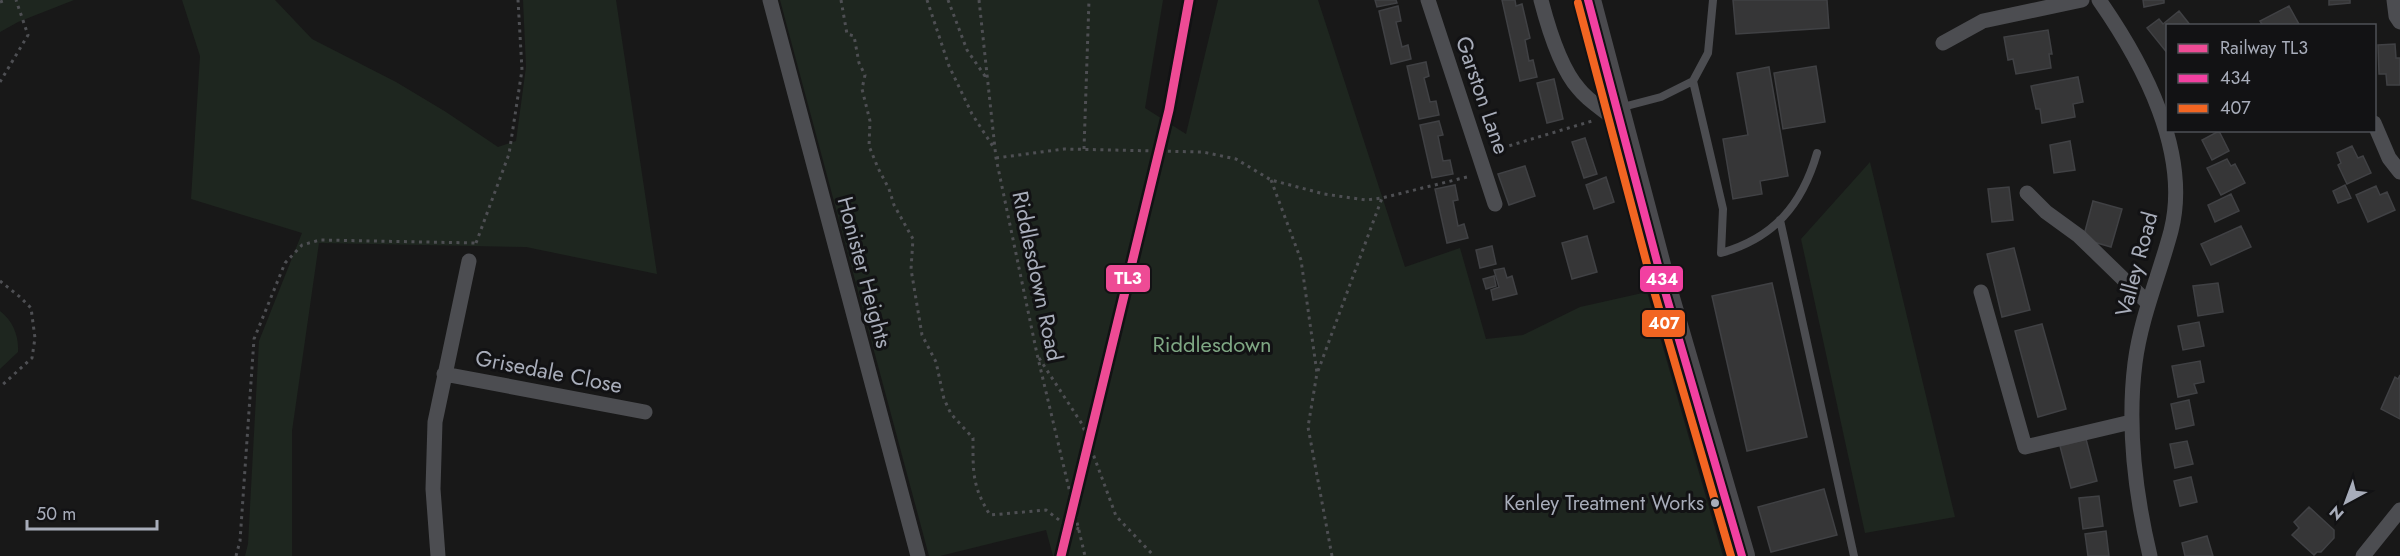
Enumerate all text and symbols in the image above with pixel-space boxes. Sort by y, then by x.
legend [2166,24,2376,132]
street label: Garston Lane [1448,32,1518,158]
text: Railway TL3 [2220,35,2308,61]
text: 434 [2220,65,2251,91]
text: 407 [2220,95,2251,121]
street label: Riddlesdown Road [1004,188,1072,364]
street label: Honister Heights [829,193,901,351]
street label: Valley Road [2107,208,2165,320]
line badge: TL3 [1105,264,1151,293]
line badge: 434 [1639,265,1684,293]
text: TL3 [1114,267,1142,290]
text: 434 [1646,268,1678,291]
line badge: 407 [1641,309,1686,338]
text: 407 [1648,312,1680,335]
park label: Riddlesdown [1152,328,1272,360]
street label: Grisedale Close [473,341,625,401]
north arrow [2316,472,2376,532]
place label: Kenley Treatment Works [1504,489,1704,518]
scale bar [27,493,158,531]
marker: Kenley Treatment Works [1709,497,1721,509]
text: N [2324,500,2349,526]
text: 50 m [36,501,76,527]

